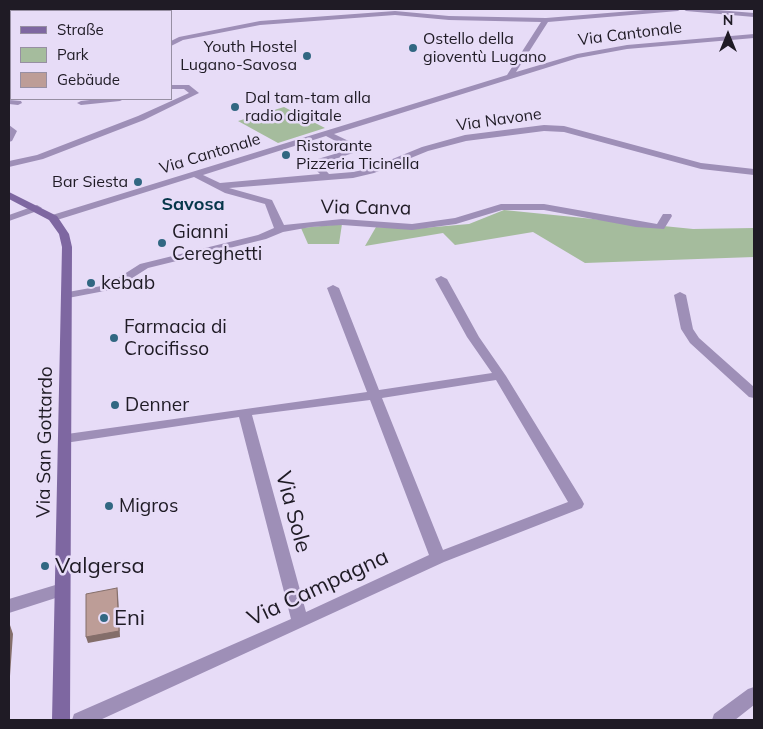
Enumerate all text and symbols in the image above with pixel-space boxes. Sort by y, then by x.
legend [10,10,172,100]
north arrow [703,10,753,60]
text: N [723,11,733,29]
street label: Via Cantonale [577,18,683,50]
text: Straße [57,20,104,39]
place label: Ostello della gioventù Lugano [423,29,546,67]
place label: Youth Hostel Lugano-Savosa [180,37,297,75]
marker: Ostello della gioventù Lugano [407,42,419,54]
text: Park [57,45,89,64]
marker: Youth Hostel Lugano-Savosa [301,50,313,62]
text: Gebäude [57,70,120,89]
place label: Dal tam-tam alla radio digitale [245,88,371,126]
marker: Dal tam-tam alla radio digitale [229,101,241,113]
street label: Via Navone [455,105,543,135]
street label: Via Cantonale [157,130,263,178]
place label: Ristorante Pizzeria Ticinella [296,136,419,174]
marker: Ristorante Pizzeria Ticinella [280,149,292,161]
place label: Bar Siesta [52,172,128,192]
marker: Bar Siesta [132,176,144,188]
district label: Savosa [161,194,225,216]
street label: Via Canva [321,196,411,220]
place label: Gianni Cereghetti [172,221,262,265]
marker: Gianni Cereghetti [156,237,168,249]
place label: kebab [101,272,155,294]
marker: kebab [85,277,97,289]
place label: Farmacia di Crocifisso [124,316,227,360]
marker: Farmacia di Crocifisso [108,332,120,344]
street label: Via San Gottardo [32,366,58,518]
place label: Denner [125,394,189,416]
marker: Denner [109,399,121,411]
street label: Via Sole [270,468,316,556]
place label: Migros [119,495,178,517]
marker: Migros [103,500,115,512]
street label: Via Campagna [243,544,393,632]
place label: Valgersa [55,553,145,579]
marker: Valgersa [39,560,51,572]
place label: Eni [114,605,145,631]
marker: Eni [98,612,110,624]

